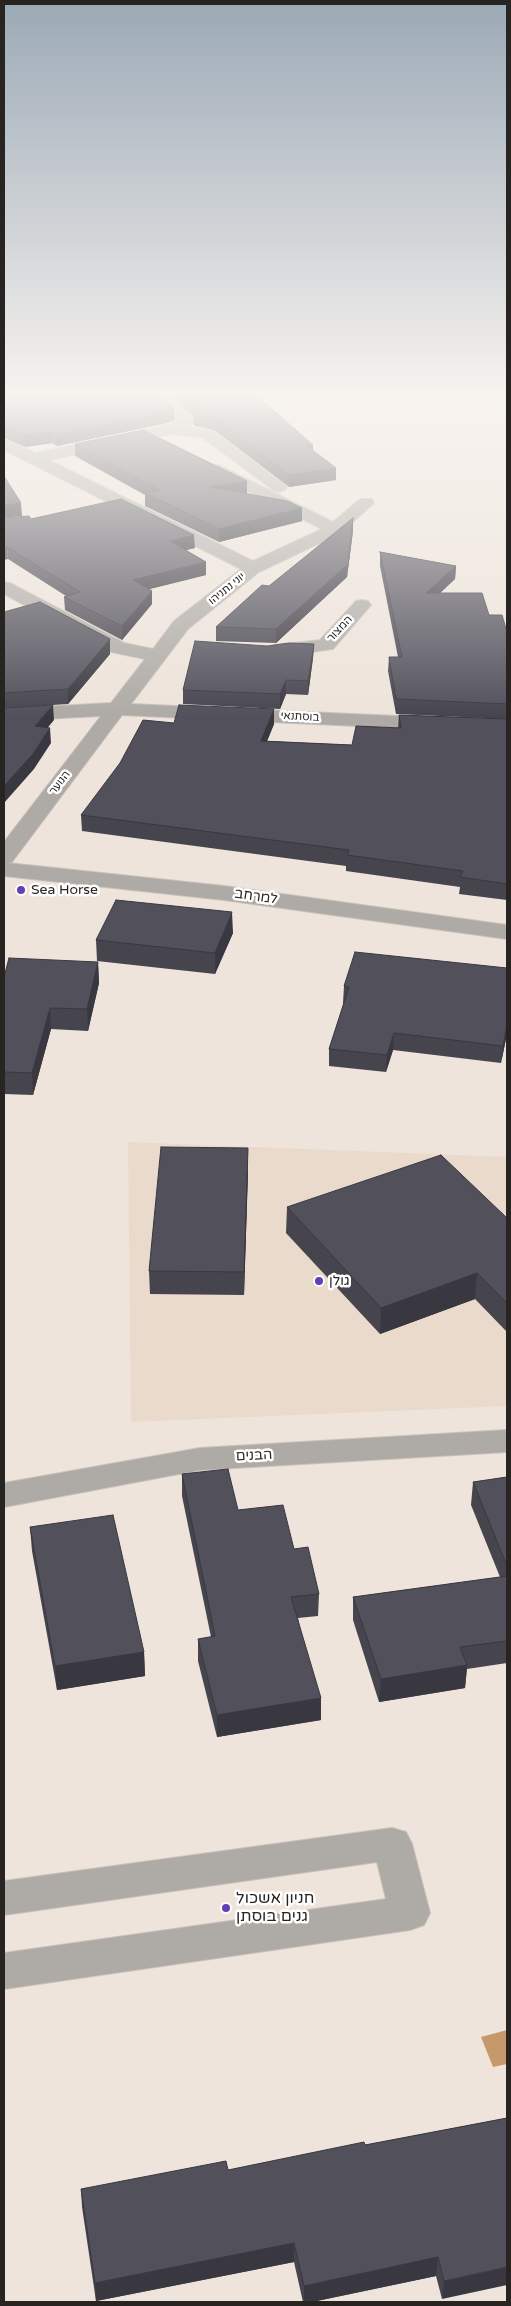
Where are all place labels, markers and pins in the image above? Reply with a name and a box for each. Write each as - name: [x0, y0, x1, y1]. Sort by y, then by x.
- place label: Sea Horse: [31, 882, 98, 898]
- marker: Sea Horse: [15, 884, 27, 896]
- place label: גולן: [329, 1273, 350, 1289]
- marker: גולן: [313, 1275, 325, 1287]
- place label: חניון אשכול גנים בוסתן: [236, 1889, 314, 1927]
- marker: חניון אשכול גנים בוסתן: [220, 1902, 232, 1914]

